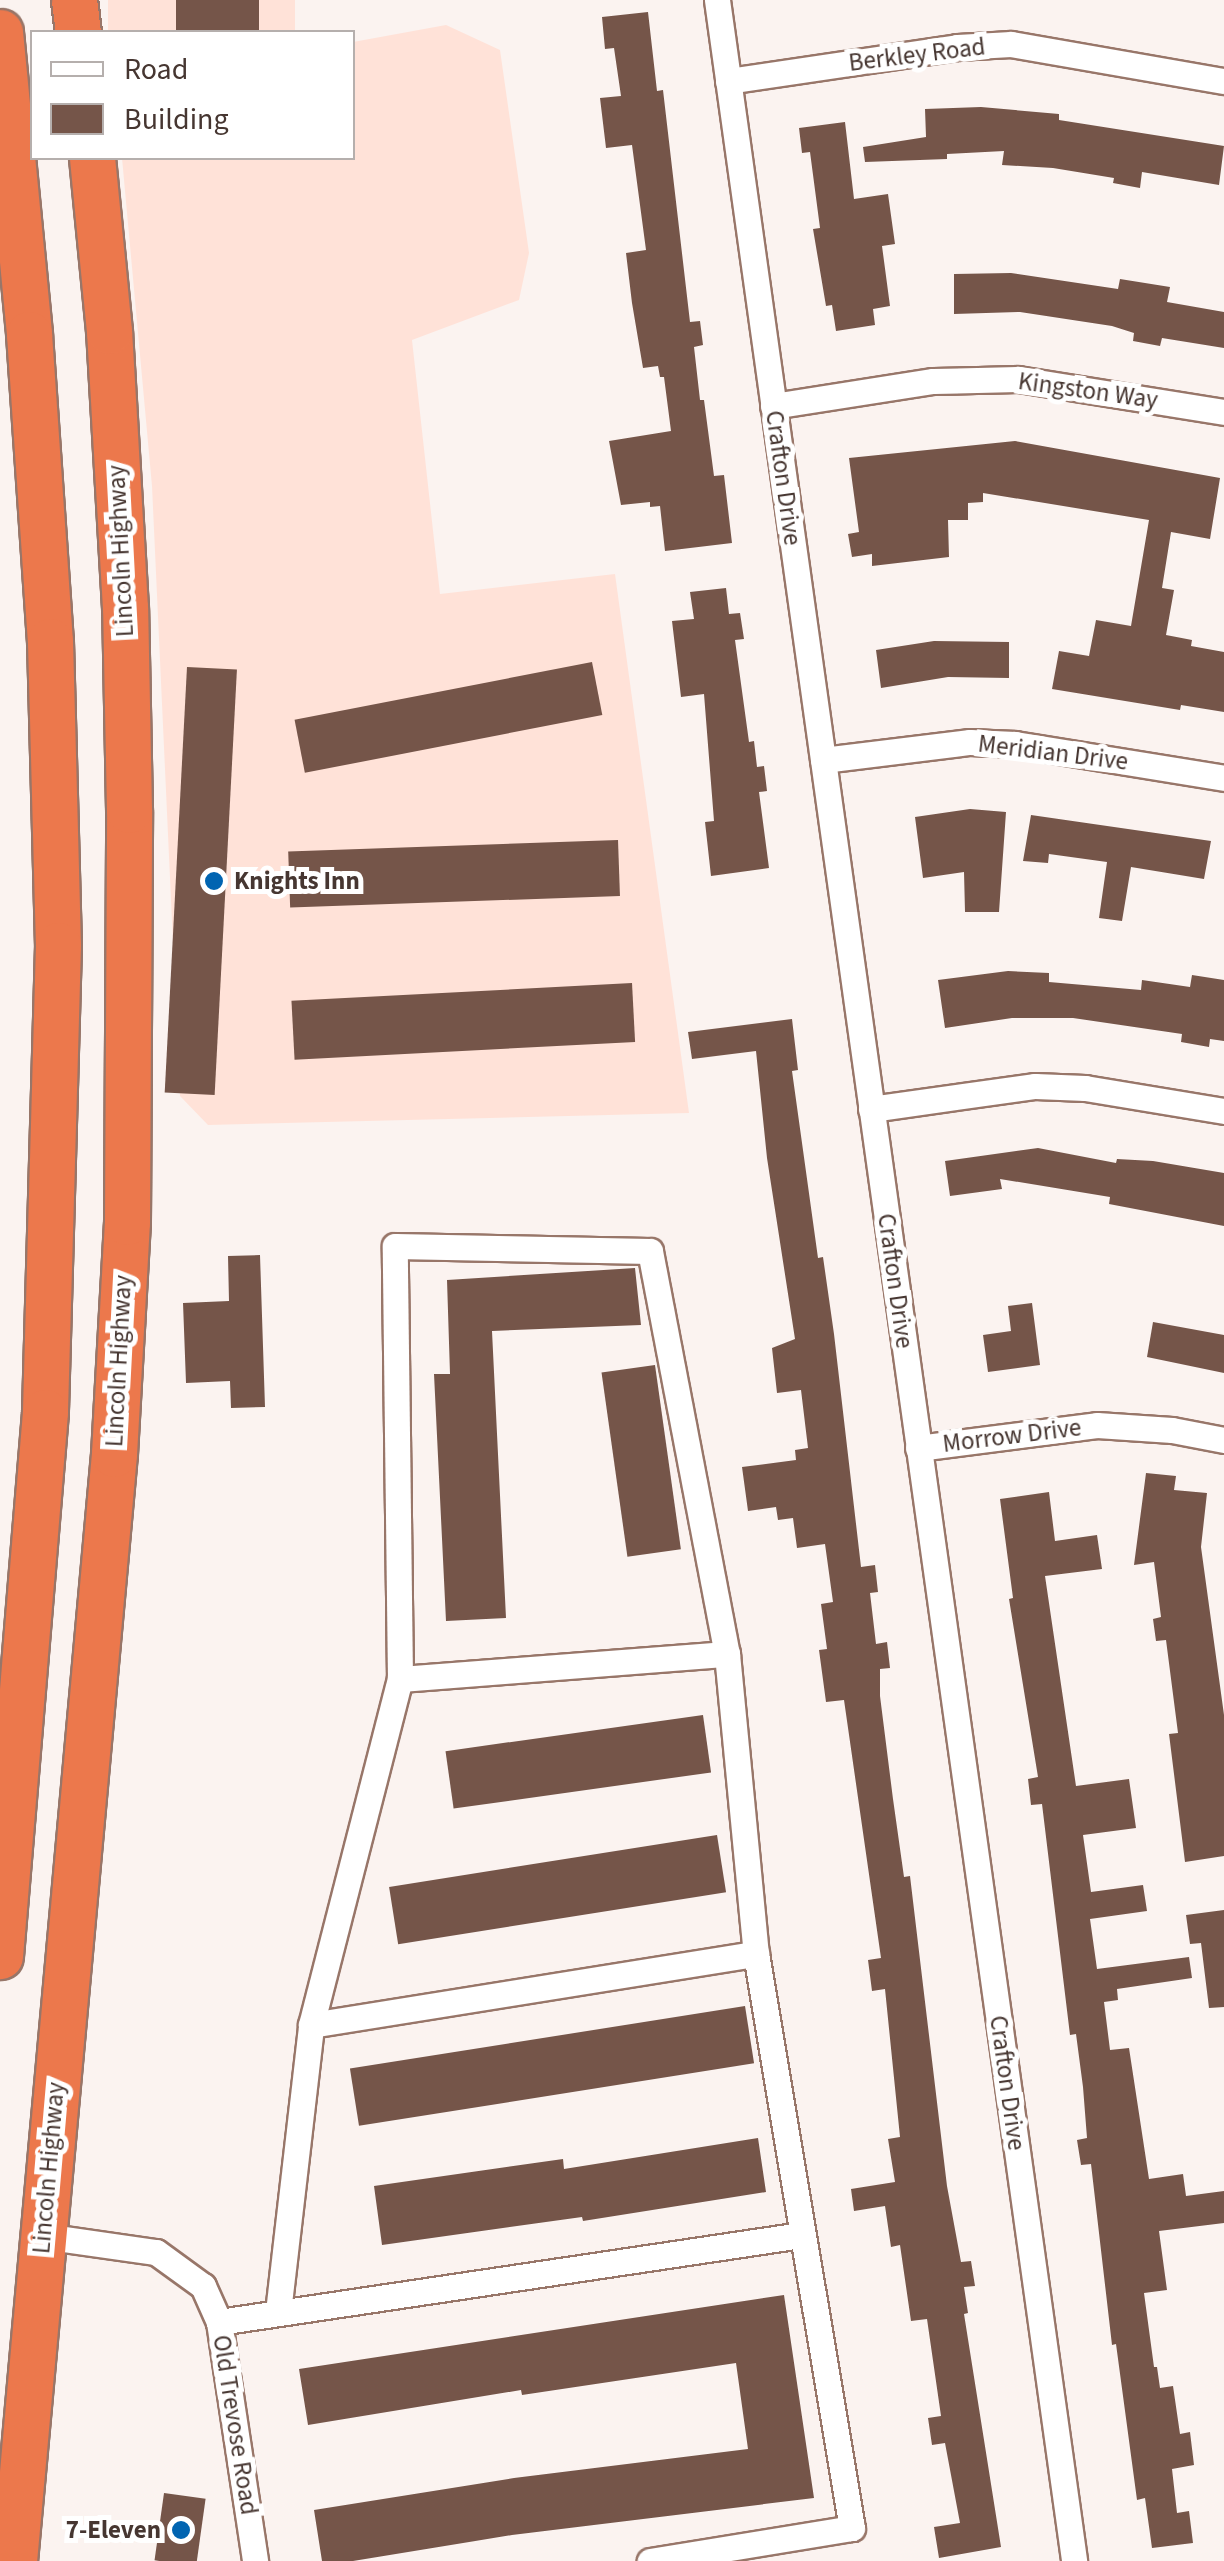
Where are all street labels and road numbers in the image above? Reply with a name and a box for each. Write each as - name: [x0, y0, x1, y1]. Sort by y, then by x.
- street label: Berkley Road: [847, 32, 987, 78]
- street label: Kingston Way: [1016, 366, 1160, 416]
- street label: Crafton Drive: [759, 409, 807, 547]
- street label: Lincoln Highway: [102, 464, 140, 638]
- street label: Meridian Drive: [976, 729, 1130, 777]
- street label: Crafton Drive: [871, 1212, 919, 1350]
- street label: Lincoln Highway: [100, 1274, 138, 1448]
- street label: Morrow Drive: [941, 1413, 1083, 1459]
- street label: Crafton Drive: [983, 2014, 1031, 2152]
- street label: Lincoln Highway: [27, 2081, 71, 2255]
- street label: Old Trevose Road: [206, 2333, 264, 2517]

